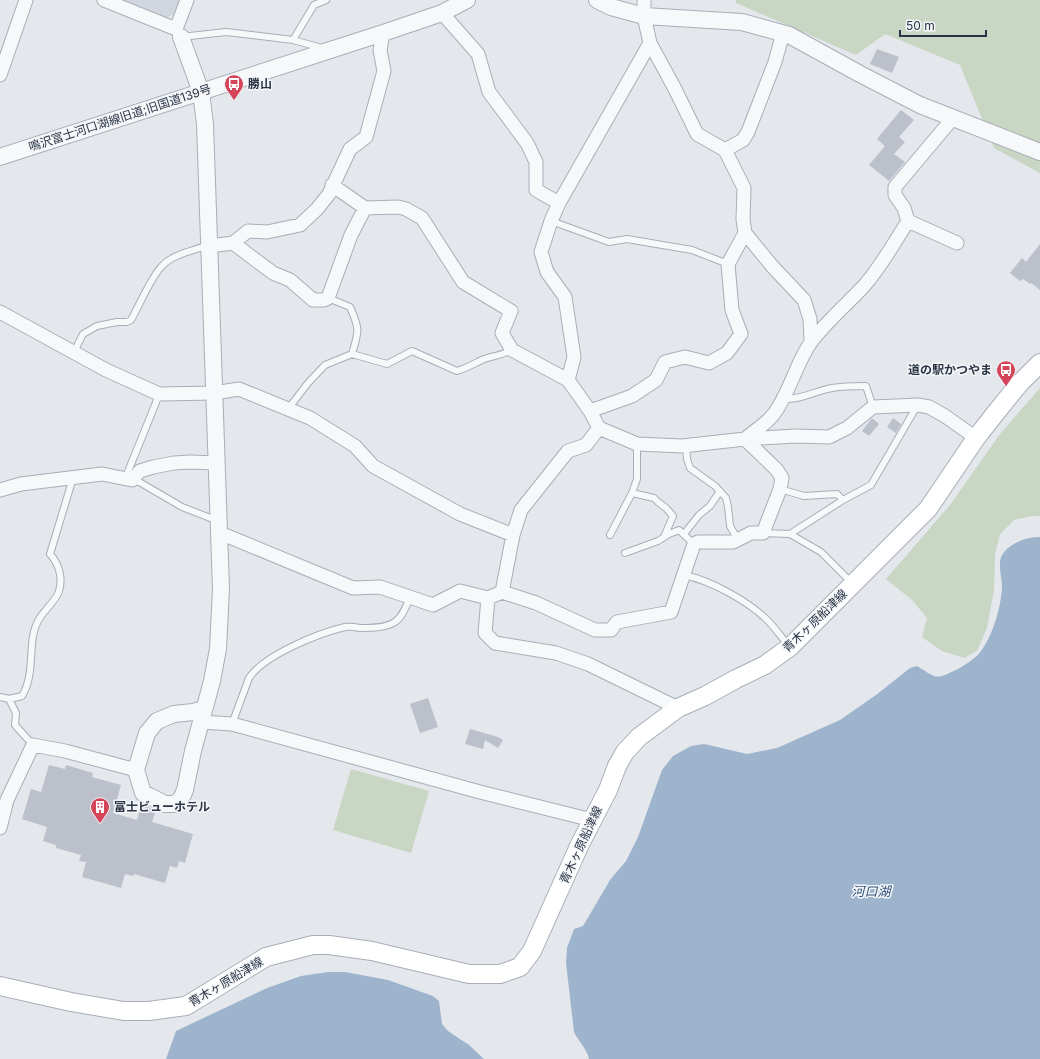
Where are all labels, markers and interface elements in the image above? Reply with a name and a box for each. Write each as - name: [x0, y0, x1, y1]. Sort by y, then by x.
- scale bar: [900, 12, 986, 38]
- text: 50 m: [906, 18, 935, 33]
- bus stop icon: 勝山: [223, 73, 245, 101]
- place label: 勝山: [248, 76, 272, 91]
- street label: 鳴沢富士河口湖線旧道;旧国道139号: [27, 81, 213, 154]
- bus stop icon: 道の駅かつやま: [995, 359, 1017, 387]
- place label: 道の駅かつやま: [908, 362, 992, 377]
- street label: 青木ヶ原船津線: [779, 586, 850, 655]
- building icon: 富士ビューホテル: [89, 796, 111, 824]
- place label: 富士ビューホテル: [114, 799, 210, 814]
- street label: 青木ヶ原船津線: [556, 804, 605, 886]
- water label: 河口湖: [851, 883, 892, 899]
- street label: 青木ヶ原船津線: [186, 954, 266, 1010]

